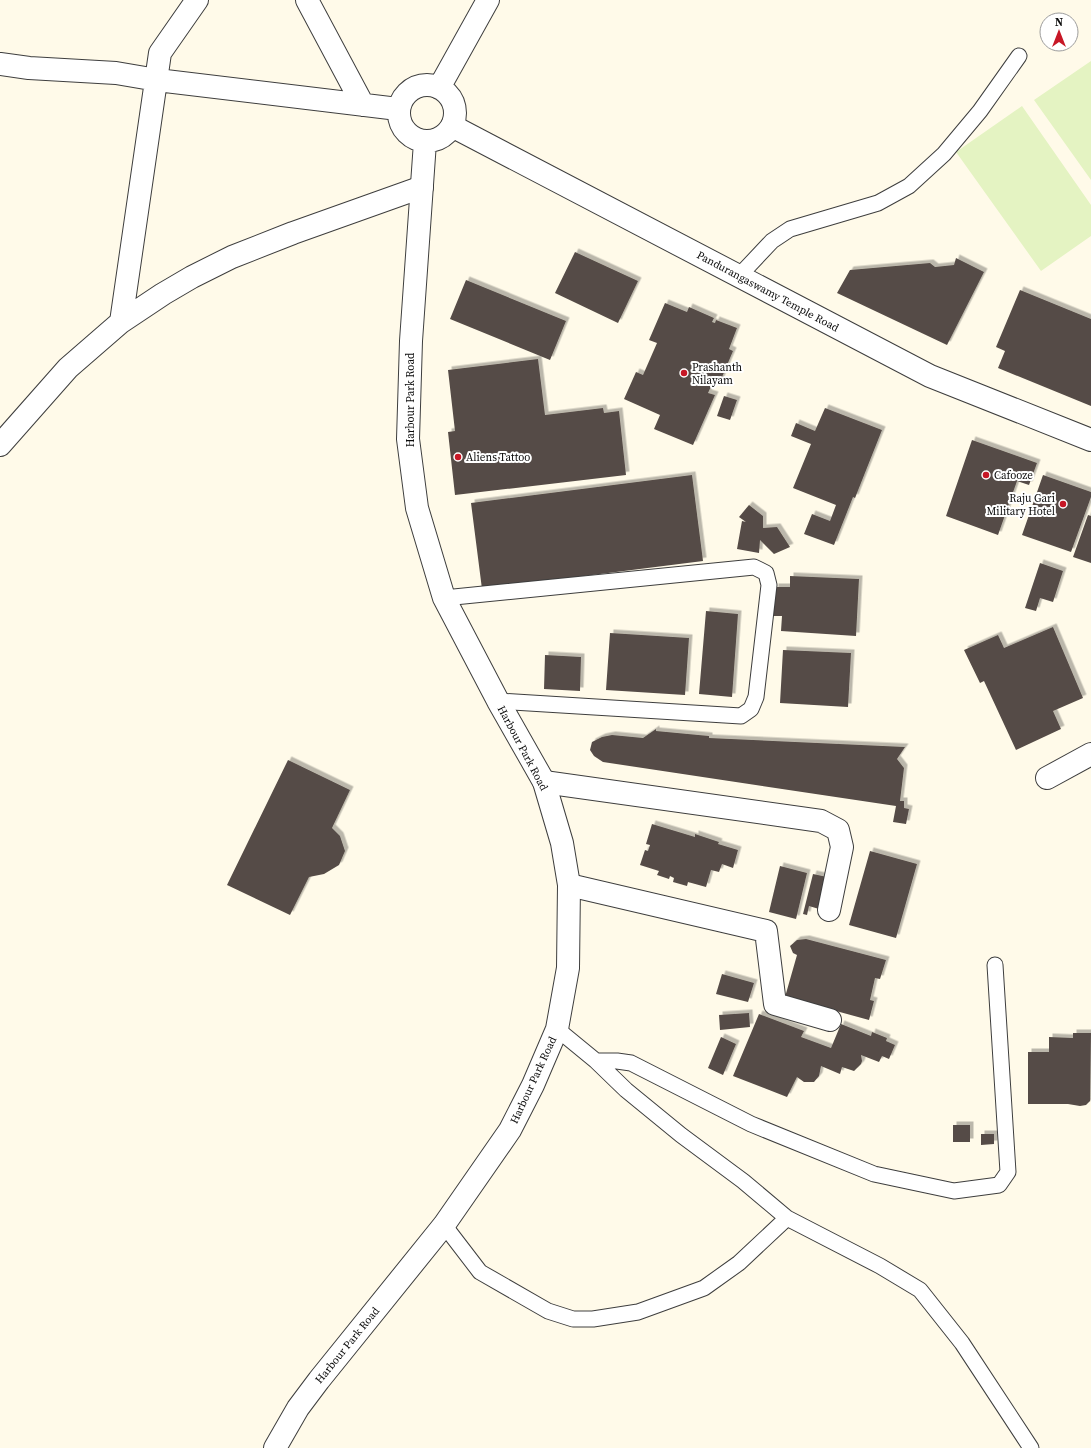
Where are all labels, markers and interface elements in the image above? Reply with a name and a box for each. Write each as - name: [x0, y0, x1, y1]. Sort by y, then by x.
- north arrow: [1039, 12, 1079, 52]
- text: N: [1055, 15, 1063, 30]
- street label: Pandurangaswamy Temple Road: [694, 247, 842, 336]
- street label: Harbour Park Road: [403, 352, 418, 447]
- place label: Prashanth Nilayam: [692, 360, 743, 388]
- marker: Prashanth Nilayam: [679, 368, 689, 378]
- place label: Aliens Tattoo: [466, 450, 530, 465]
- marker: Aliens Tattoo: [453, 452, 463, 462]
- place label: Cafooze: [994, 468, 1033, 483]
- marker: Cafooze: [981, 470, 991, 480]
- place label: Raju Gari Military Hotel: [986, 491, 1055, 519]
- marker: Raju Gari Military Hotel: [1058, 499, 1068, 509]
- street label: Harbour Park Road: [494, 703, 552, 794]
- street label: Harbour Park Road: [507, 1034, 561, 1126]
- street label: Harbour Park Road: [312, 1303, 383, 1387]

